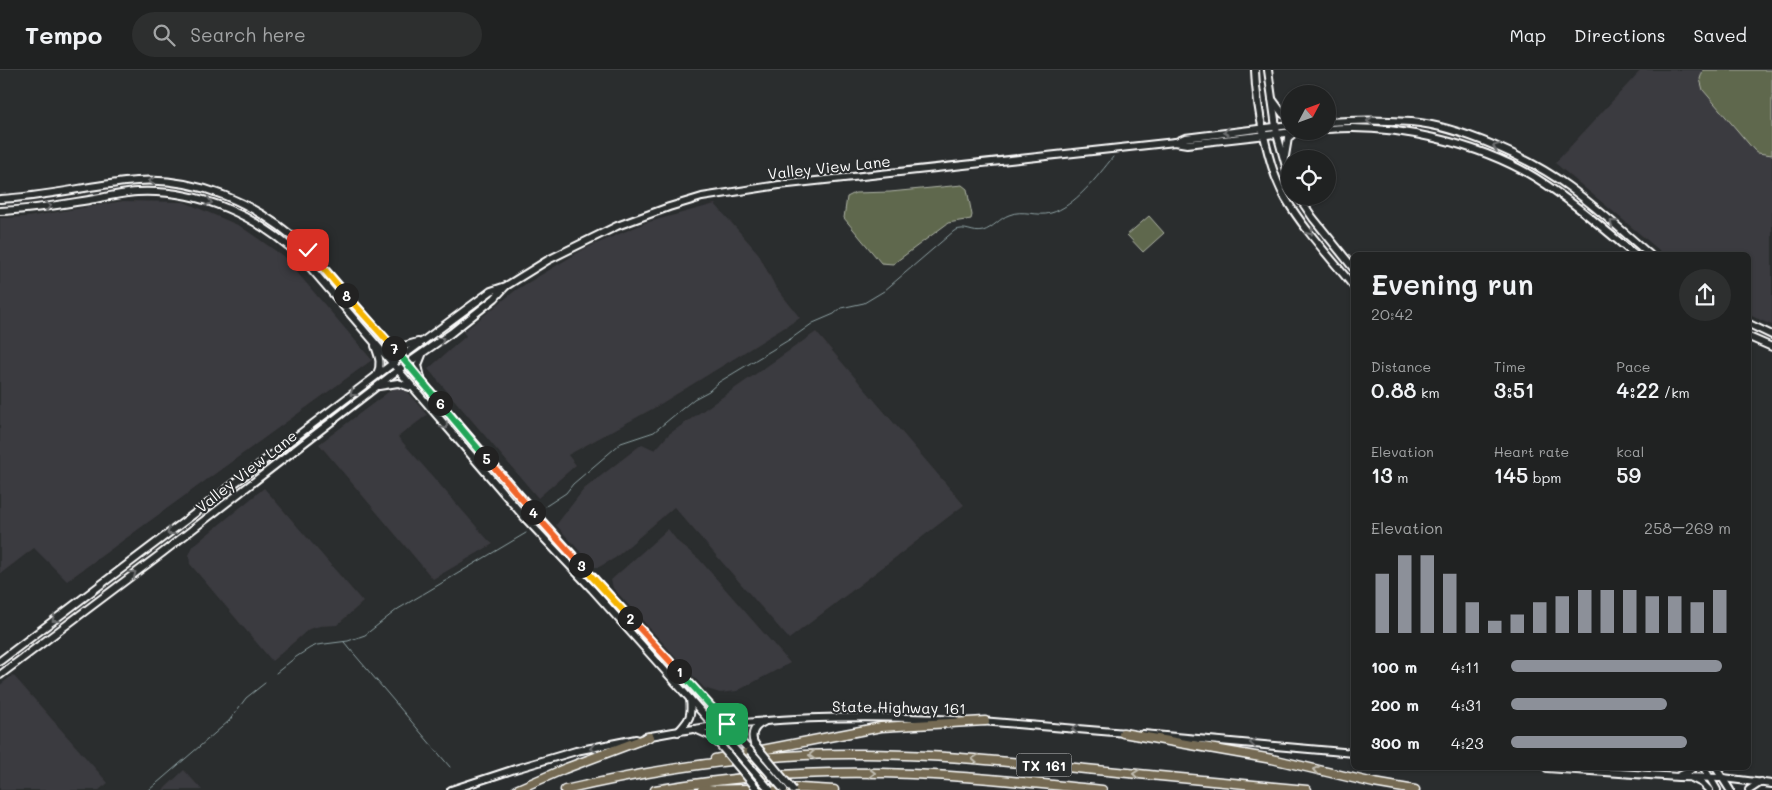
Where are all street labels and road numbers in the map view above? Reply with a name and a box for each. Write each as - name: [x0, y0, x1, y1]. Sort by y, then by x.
- street label: Valley View Lane: [767, 151, 891, 183]
- street label: Valley View Lane: [191, 425, 301, 517]
- street label: State Highway 161: [832, 696, 966, 718]
- road number: TX 161: [1016, 754, 1072, 776]

